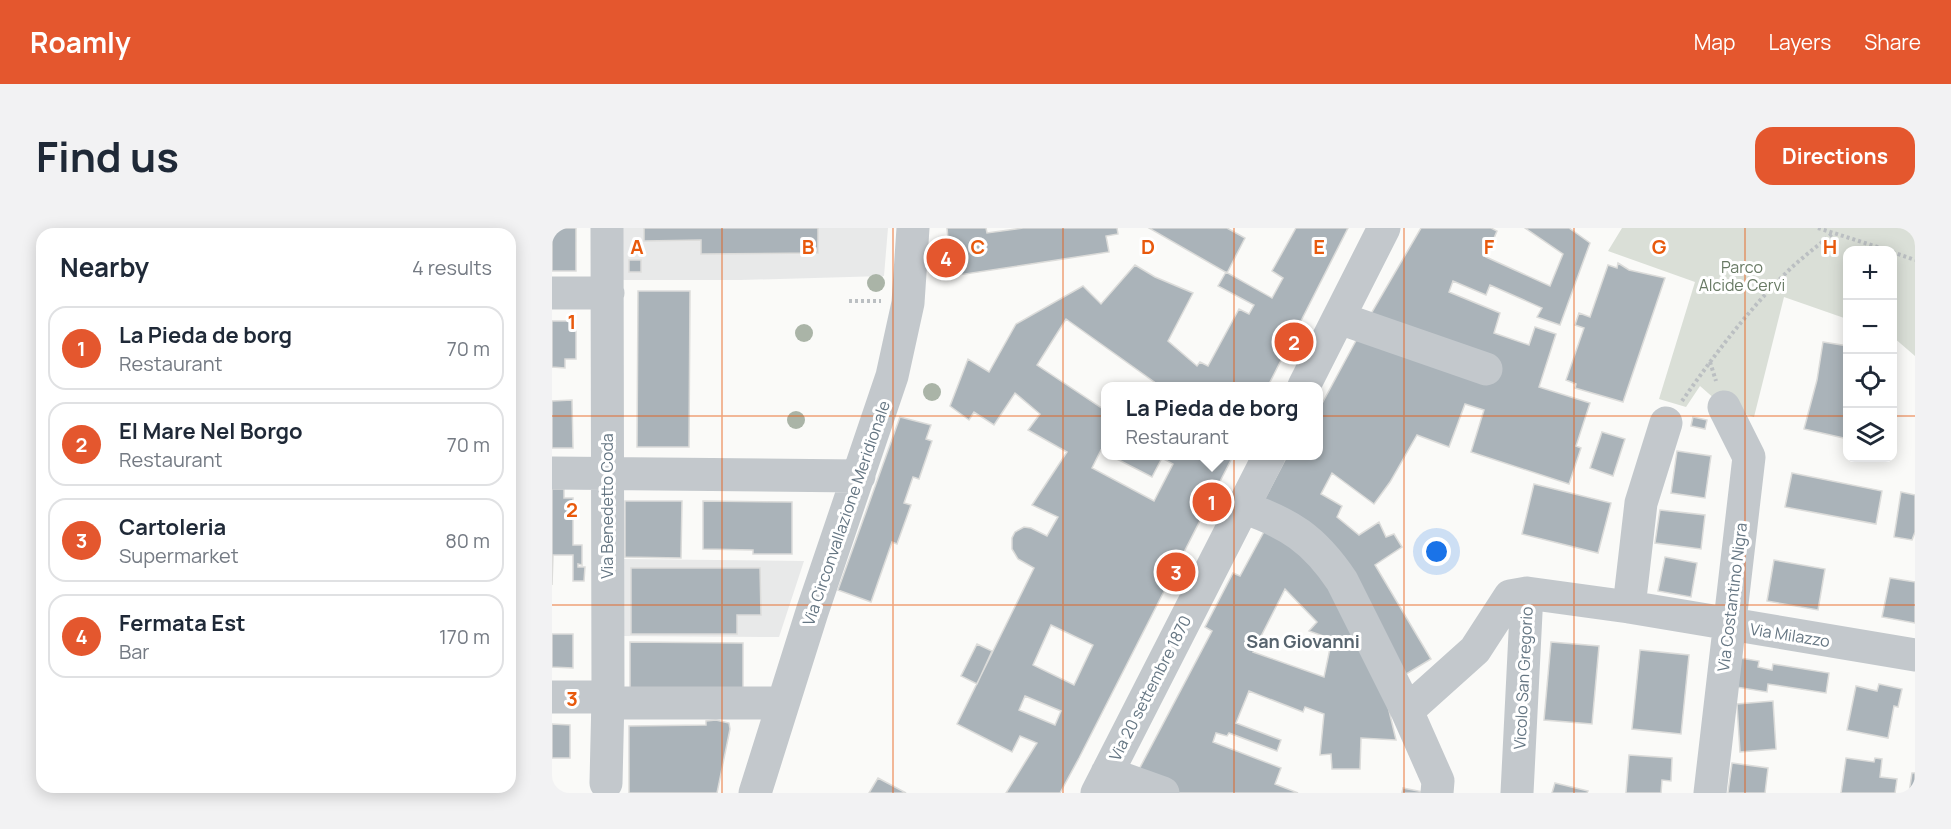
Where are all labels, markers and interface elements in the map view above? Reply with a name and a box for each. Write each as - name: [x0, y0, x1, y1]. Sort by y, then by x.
- text: Roamly: [30, 23, 131, 61]
- text: Map: [1694, 28, 1735, 56]
- text: Layers: [1768, 28, 1831, 56]
- text: Share: [1864, 28, 1921, 56]
- text: Find us: [36, 127, 179, 185]
- button: Directions: [1755, 127, 1915, 185]
- text: A: [630, 233, 644, 260]
- text: B: [802, 233, 815, 260]
- text: C: [971, 233, 985, 260]
- text: D: [1141, 233, 1155, 260]
- text: E: [1313, 233, 1325, 260]
- text: F: [1484, 233, 1495, 260]
- text: G: [1652, 233, 1667, 260]
- text: H: [1823, 233, 1837, 260]
- pin: 4: [926, 236, 966, 280]
- map controls: [1843, 246, 1897, 462]
- button: +: [1843, 246, 1897, 300]
- text: Nearby: [60, 249, 149, 285]
- text: 4 results: [412, 254, 492, 281]
- park label: Parco Alcide Cervi: [1699, 256, 1785, 296]
- button: −: [1843, 300, 1897, 354]
- text: 1: [568, 308, 576, 335]
- text: La Pieda de borg: [119, 320, 292, 350]
- pin: 2: [1274, 320, 1314, 364]
- text: 1: [77, 335, 86, 362]
- text: 70 m: [447, 335, 490, 362]
- text: Restaurant: [119, 350, 223, 377]
- button: locate: [1843, 354, 1897, 408]
- popup: [1101, 382, 1323, 460]
- text: La Pieda de borg: [1125, 393, 1299, 423]
- street label: Via Circonvallazione Meridionale: [797, 398, 895, 628]
- button: layers: [1843, 408, 1897, 462]
- text: El Mare Nel Borgo: [119, 416, 303, 446]
- text: Restaurant: [1125, 423, 1229, 450]
- text: 2: [76, 431, 87, 458]
- text: 70 m: [447, 431, 490, 458]
- street label: Via Benedetto Coda: [596, 433, 618, 579]
- text: Restaurant: [119, 446, 223, 473]
- pin: 1: [1192, 480, 1232, 524]
- text: 2: [566, 496, 578, 523]
- text: Cartoleria: [119, 512, 226, 542]
- street label: Via Costantino Nigra: [1712, 521, 1752, 673]
- text: 3: [76, 527, 87, 554]
- text: 80 m: [445, 527, 490, 554]
- your location: [1422, 537, 1451, 566]
- text: Supermarket: [119, 542, 239, 569]
- pin: 3: [1156, 550, 1196, 594]
- street label: Vicolo San Gregorio: [1508, 606, 1538, 750]
- text: Fermata Est: [119, 608, 246, 638]
- street label: Via 20 settembre 1870: [1104, 612, 1196, 764]
- street label: Via Milazzo: [1748, 618, 1832, 652]
- text: 4: [75, 623, 88, 650]
- text: 170 m: [439, 623, 490, 650]
- district label: San Giovanni: [1246, 629, 1360, 653]
- text: Bar: [119, 638, 150, 665]
- text: 3: [566, 685, 578, 712]

